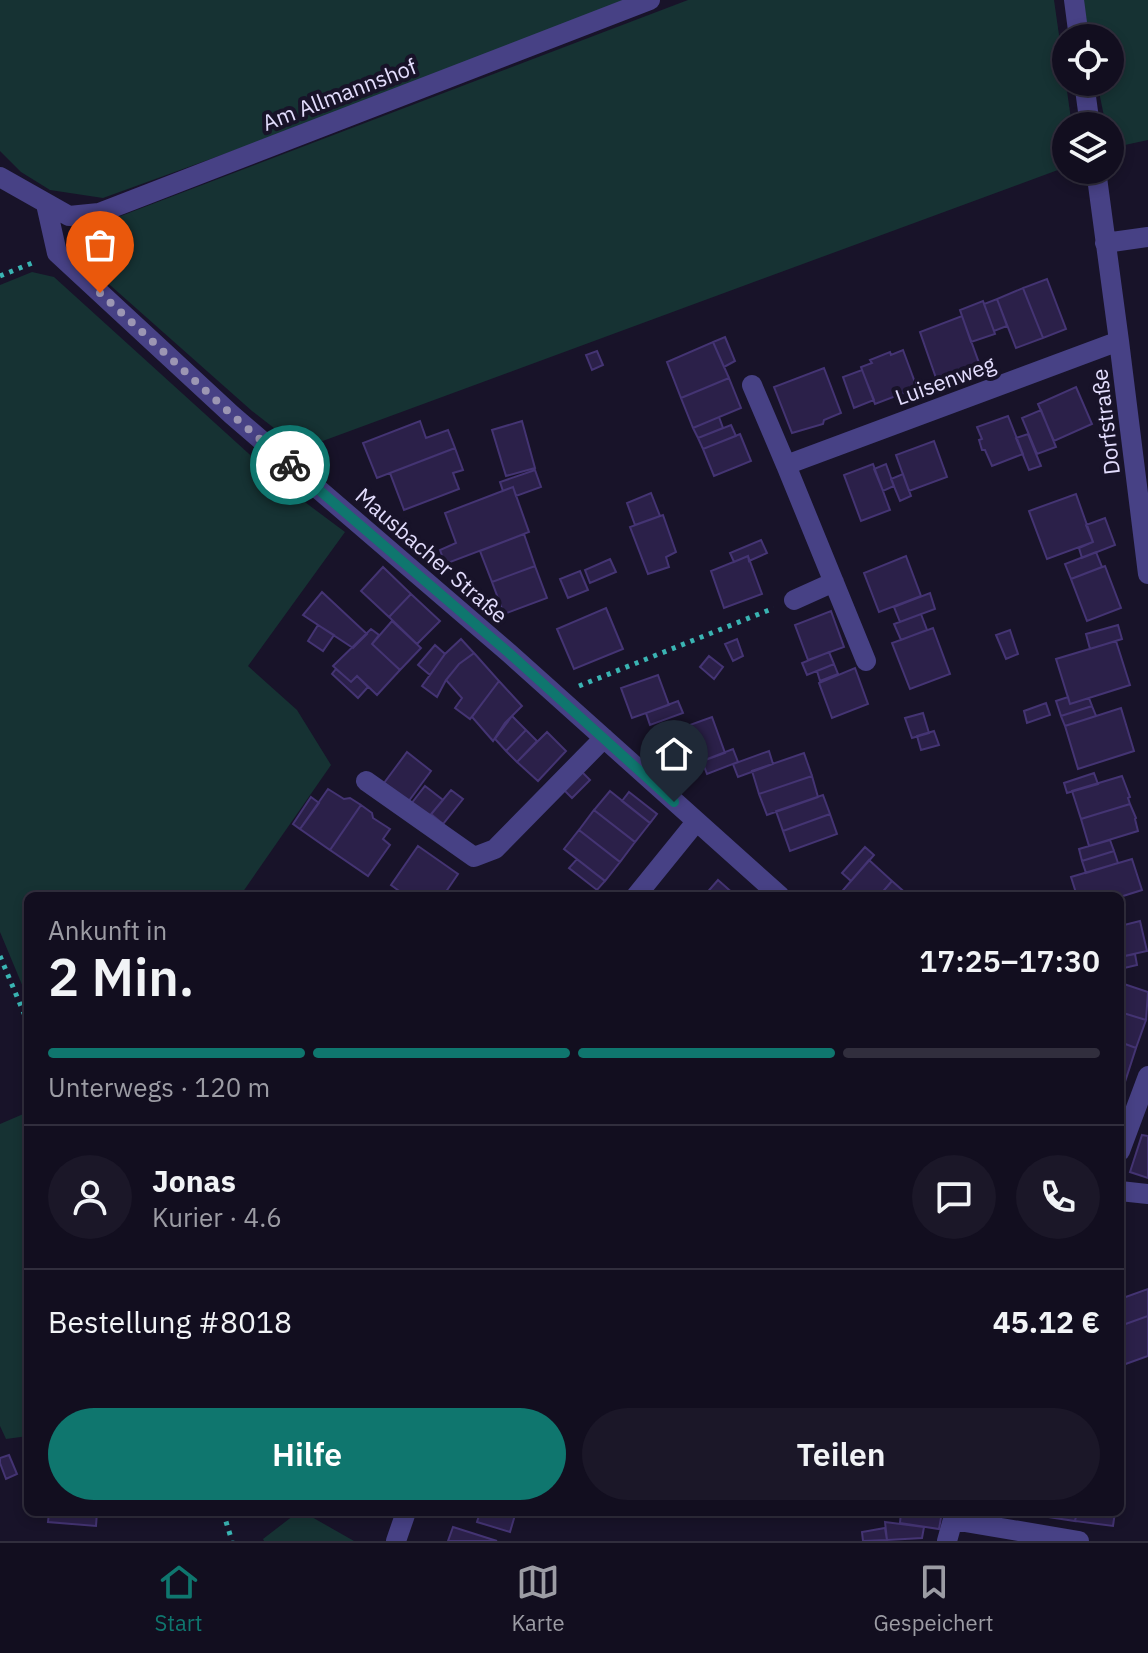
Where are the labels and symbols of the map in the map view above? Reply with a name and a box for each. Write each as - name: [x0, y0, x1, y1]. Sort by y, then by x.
- street label: Am Allmannshof: [258, 51, 420, 137]
- pin: [66, 211, 134, 293]
- street label: Luisenweg: [891, 348, 999, 411]
- street label: Dorfstraße: [1084, 367, 1126, 477]
- courier: [250, 425, 330, 505]
- street label: Mausbacher Straße: [350, 481, 514, 629]
- pin: [640, 720, 708, 802]

